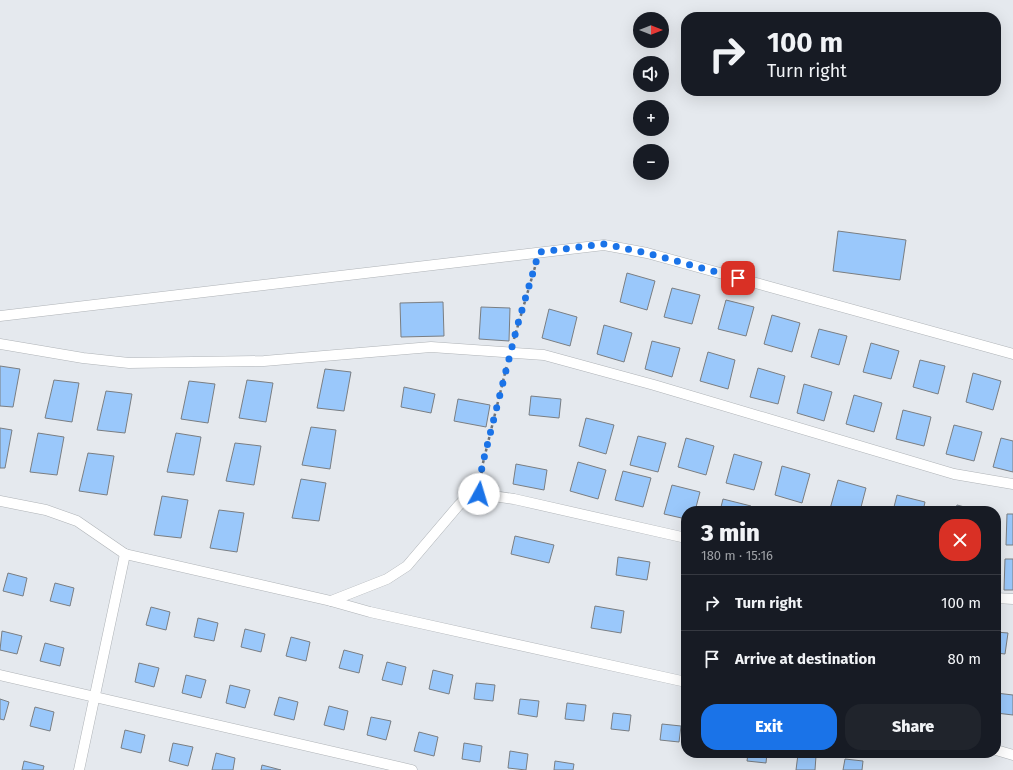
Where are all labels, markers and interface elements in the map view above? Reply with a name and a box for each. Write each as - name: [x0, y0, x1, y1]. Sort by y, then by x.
- north arrow: [633, 12, 669, 48]
- map controls: [633, 12, 669, 180]
- text: 100 m: [767, 26, 843, 59]
- icon: right: [701, 28, 753, 80]
- button: sound: [633, 56, 669, 92]
- text: Turn right: [767, 60, 847, 82]
- button: +: [633, 100, 669, 136]
- button: −: [633, 144, 669, 180]
- pin: [721, 261, 755, 295]
- icon: arrive: [727, 267, 749, 289]
- position arrow: [458, 473, 500, 515]
- text: 3 min: [701, 519, 760, 547]
- button: close: [939, 519, 981, 561]
- text: 180 m · 15:16: [701, 548, 773, 563]
- icon: right: [701, 592, 723, 614]
- text: Turn right: [735, 594, 802, 612]
- text: 100 m: [941, 594, 981, 612]
- icon: arrive: [701, 648, 723, 670]
- text: Arrive at destination: [735, 650, 876, 668]
- text: 80 m: [948, 650, 981, 668]
- button: Exit: [701, 704, 837, 750]
- button: Share: [845, 704, 981, 750]

